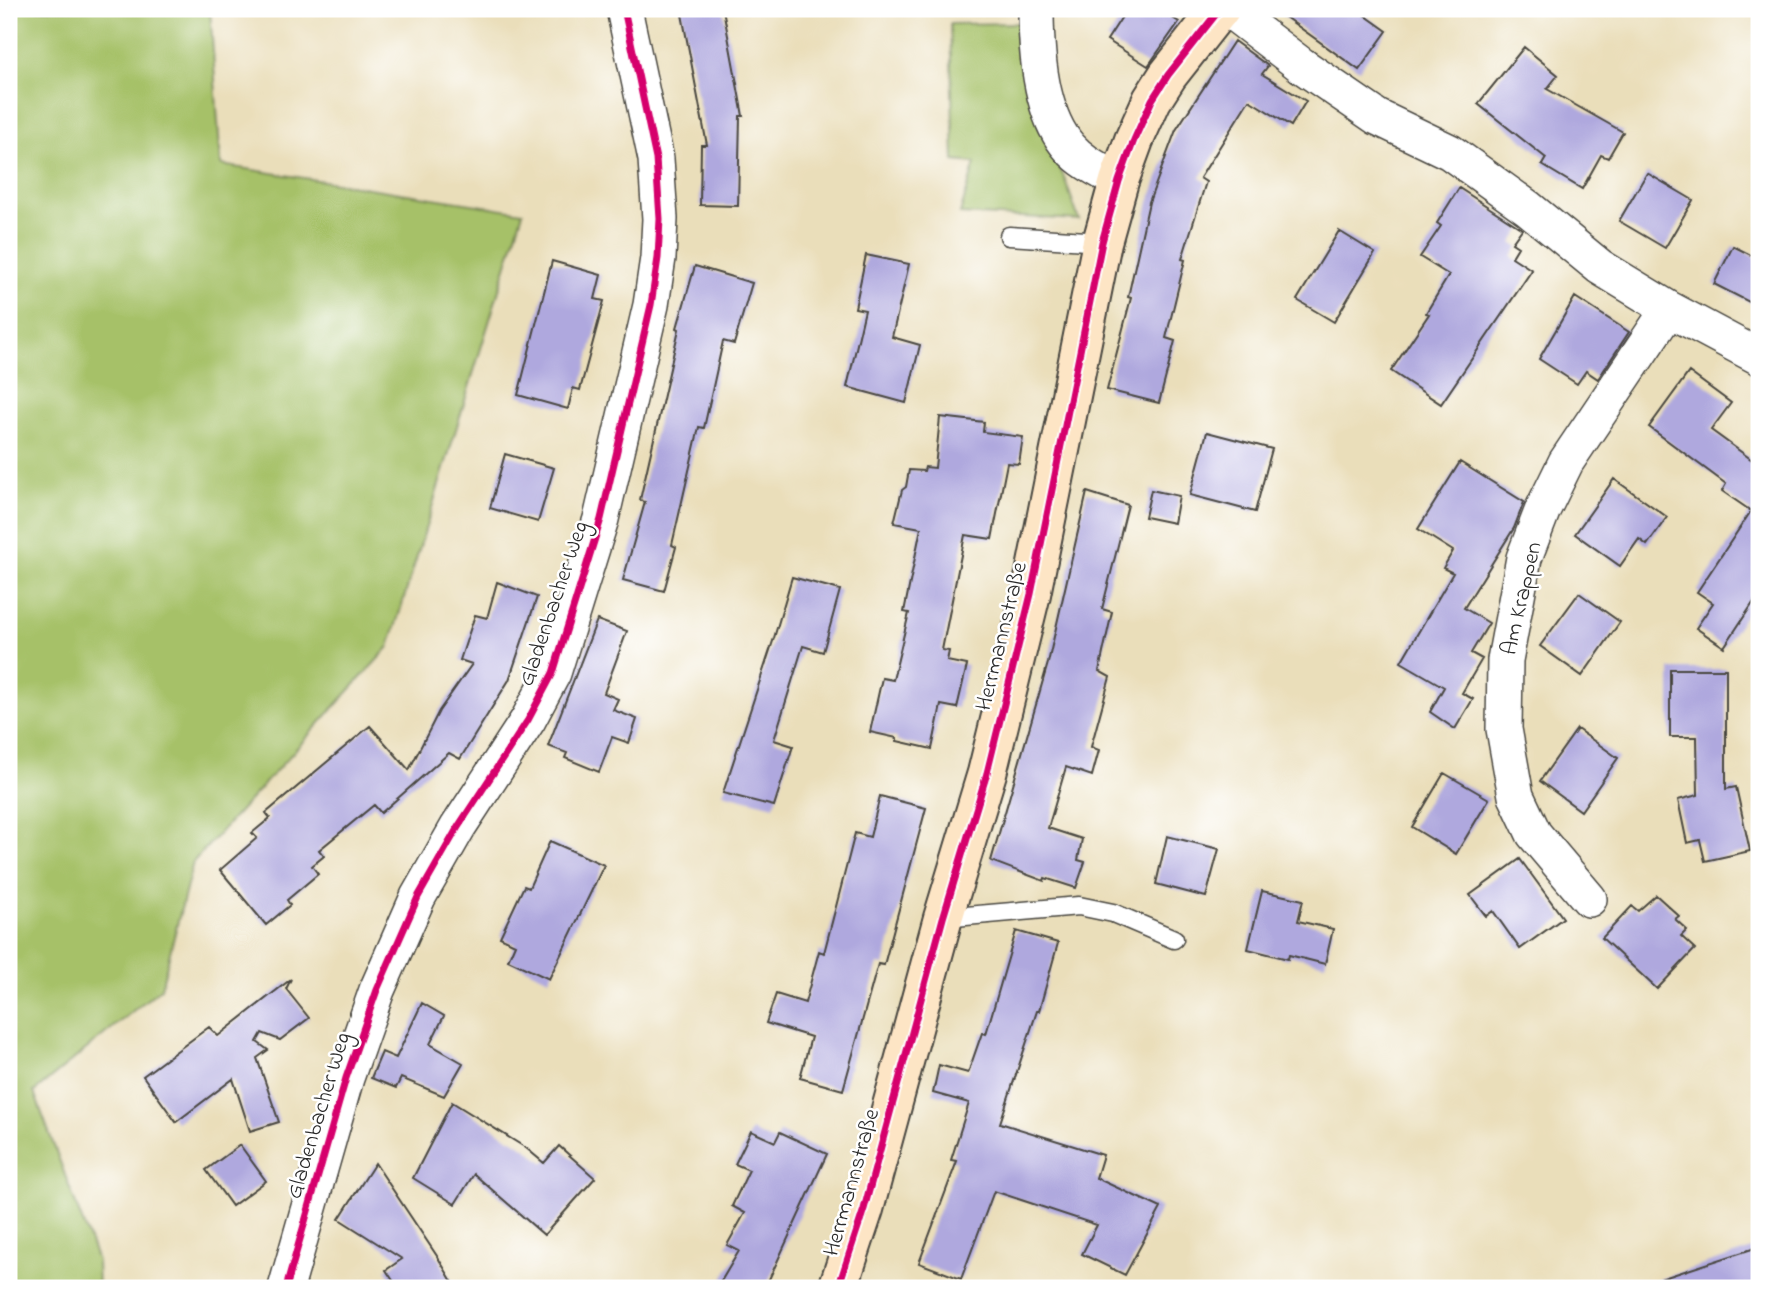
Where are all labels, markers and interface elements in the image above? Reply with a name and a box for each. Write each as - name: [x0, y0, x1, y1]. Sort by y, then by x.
- street label: Gladenbacher Weg: [511, 517, 599, 691]
- street label: Am Krappen: [1493, 539, 1551, 658]
- street label: Herrmannstraße: [968, 558, 1037, 714]
- street label: Gladenbacher Weg: [278, 1028, 361, 1203]
- street label: Herrmannstraße: [816, 1104, 889, 1260]

